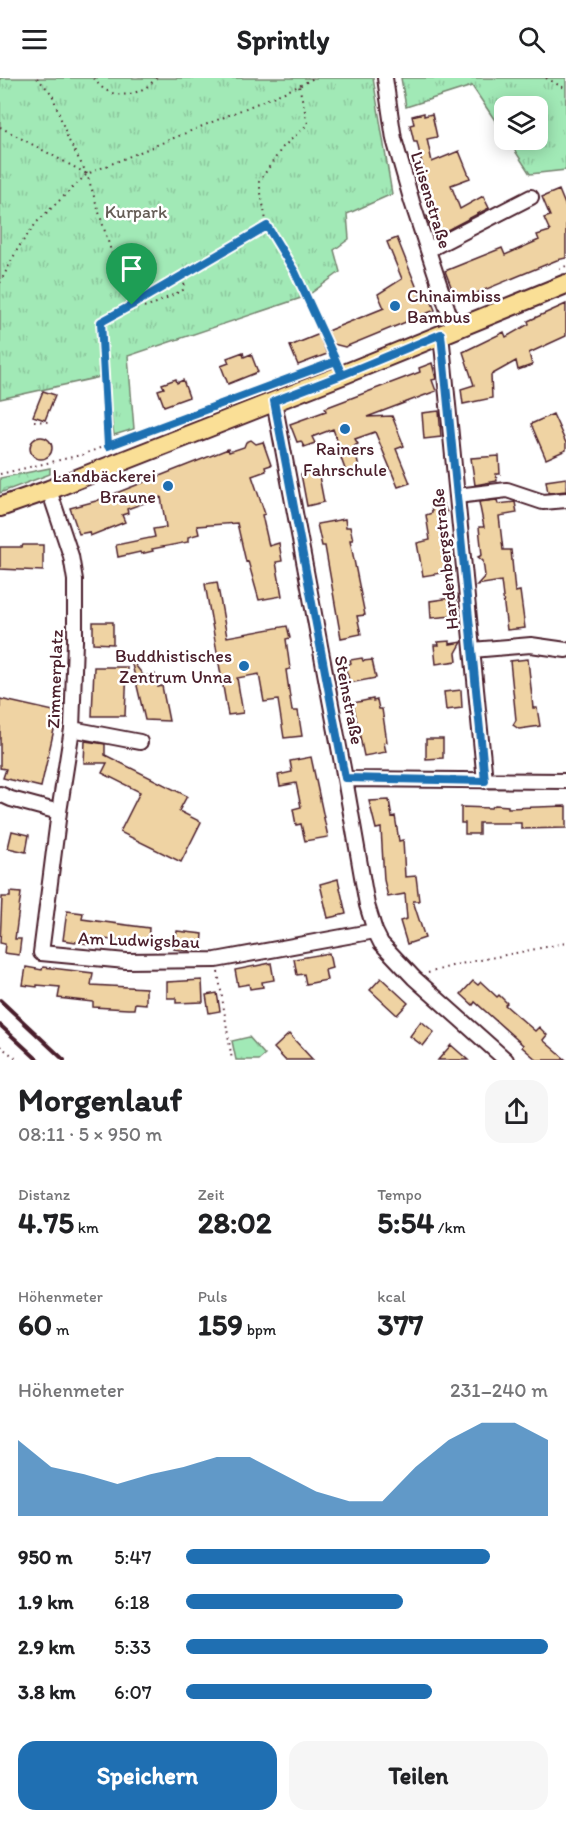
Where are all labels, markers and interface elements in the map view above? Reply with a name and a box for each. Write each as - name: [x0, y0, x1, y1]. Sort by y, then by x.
- icon: menu: [18, 23, 51, 56]
- text: Sprintly: [237, 23, 329, 56]
- icon: search: [515, 23, 548, 56]
- map controls: [494, 96, 548, 150]
- button: layers: [494, 96, 548, 150]
- street label: Luisenstraße: [406, 149, 456, 251]
- park label: Kurpark: [105, 201, 168, 223]
- pin: [106, 243, 157, 305]
- icon: arrive: [115, 252, 148, 285]
- place label: Chinaimbiss Bambus: [407, 285, 501, 328]
- marker: Chinaimbiss Bambus: [388, 299, 402, 313]
- marker: Rainers Fahrschule: [338, 422, 352, 436]
- place label: Rainers Fahrschule: [303, 438, 387, 481]
- place label: Landbäckerei Braune: [52, 465, 156, 508]
- marker: Landbäckerei Braune: [161, 479, 175, 493]
- street label: Hardenbergstraße: [427, 487, 463, 631]
- street label: Zimmerplatz: [42, 628, 68, 729]
- place label: Buddhistisches Zentrum Unna: [115, 645, 233, 688]
- street label: Steinstraße: [330, 654, 368, 746]
- marker: Buddhistisches Zentrum Unna: [237, 659, 251, 673]
- street label: Am Ludwigsbau: [78, 927, 200, 953]
- text: Morgenlauf: [18, 1080, 182, 1119]
- button: share: [485, 1080, 548, 1143]
- text: 08:11 · 5 × 950 m: [18, 1122, 162, 1146]
- text: Distanz: [18, 1185, 70, 1204]
- text: Zeit: [198, 1185, 225, 1204]
- text: Tempo: [377, 1185, 422, 1204]
- text: 4.75: [18, 1204, 74, 1241]
- text: 28:02: [198, 1204, 272, 1241]
- text: 5:54: [377, 1204, 434, 1241]
- text: km: [74, 1218, 99, 1237]
- text: /km: [434, 1218, 466, 1237]
- text: Höhenmeter: [18, 1287, 103, 1306]
- text: Puls: [198, 1287, 227, 1306]
- text: kcal: [377, 1287, 406, 1306]
- text: 60: [18, 1306, 52, 1343]
- text: 159: [198, 1306, 243, 1343]
- text: 377: [377, 1306, 423, 1343]
- text: m: [52, 1320, 69, 1339]
- text: bpm: [243, 1320, 276, 1339]
- text: Höhenmeter: [18, 1378, 124, 1402]
- text: 231–240 m: [450, 1378, 548, 1402]
- text: 950 m: [18, 1545, 73, 1569]
- text: 5:47: [114, 1545, 151, 1569]
- text: 1.9 km: [18, 1590, 74, 1614]
- text: 6:18: [114, 1590, 150, 1614]
- text: 2.9 km: [18, 1635, 75, 1659]
- text: 5:33: [114, 1635, 151, 1659]
- text: 3.8 km: [18, 1680, 76, 1704]
- text: 6:07: [114, 1680, 152, 1704]
- button: Speichern: [18, 1741, 277, 1810]
- button: Teilen: [289, 1741, 548, 1810]

